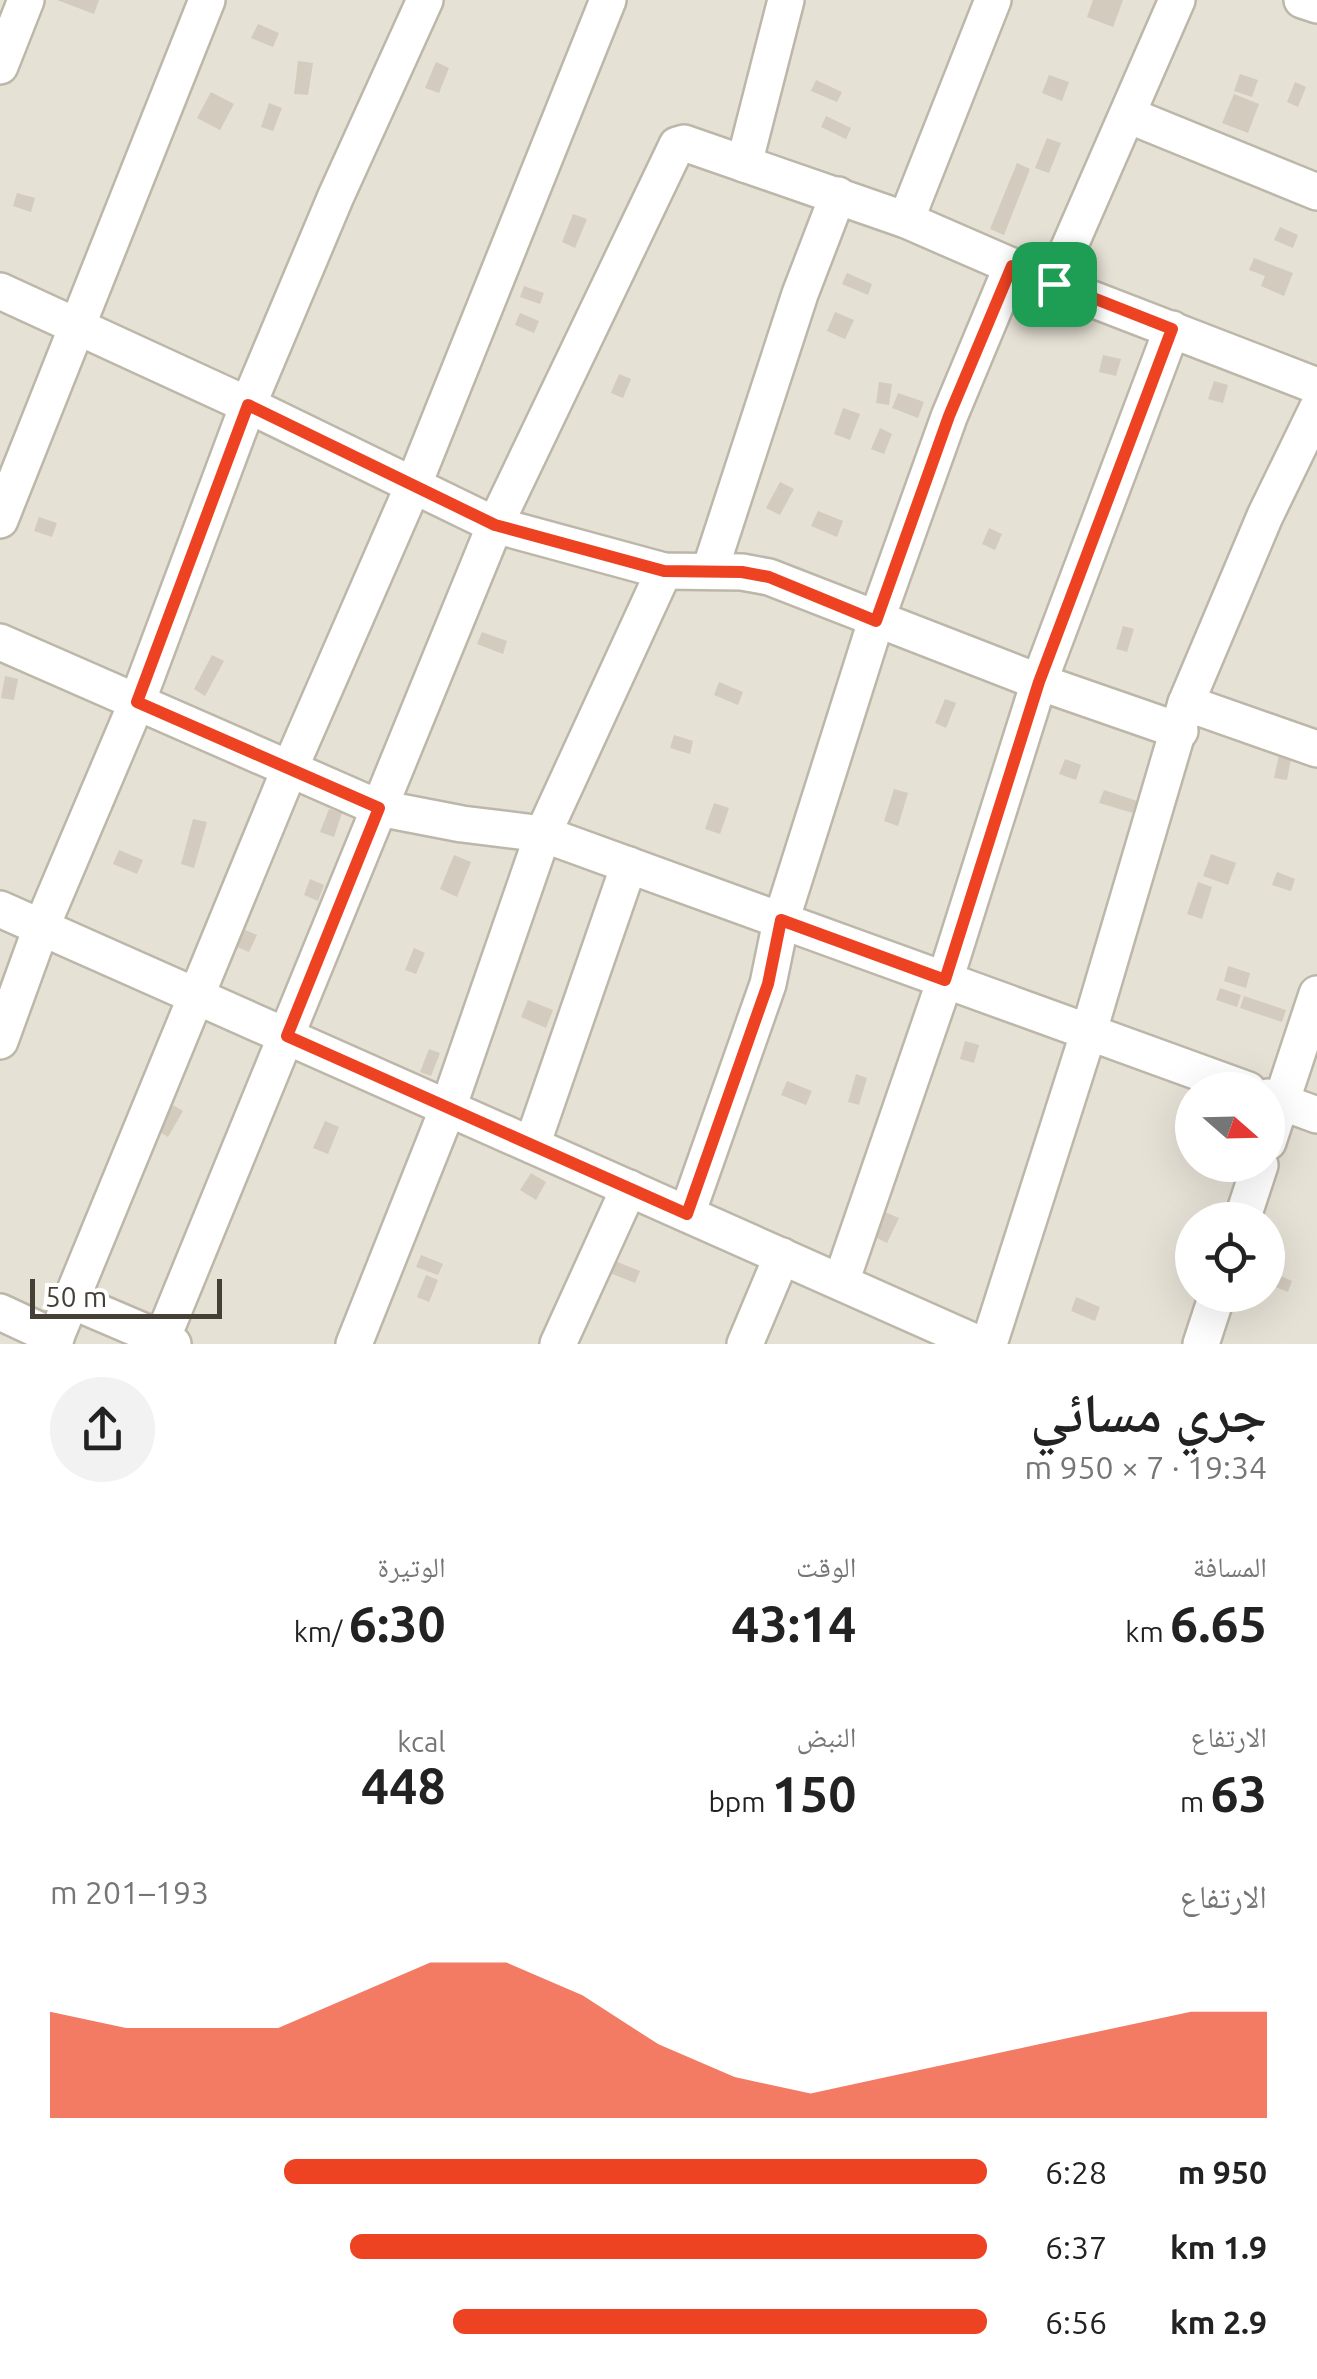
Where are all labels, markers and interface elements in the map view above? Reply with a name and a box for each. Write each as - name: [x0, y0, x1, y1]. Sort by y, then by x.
- pin: [1012, 242, 1097, 327]
- icon: arrive: [1027, 257, 1082, 312]
- north arrow: [1175, 1072, 1285, 1182]
- map controls: [1175, 1072, 1285, 1312]
- button: locate: [1175, 1202, 1285, 1312]
- scale bar: [30, 1274, 222, 1318]
- text: 50 m: [45, 1281, 107, 1312]
- button: share: [50, 1377, 155, 1482]
- text: جري مسائي: [1030, 1381, 1267, 1442]
- text: 19:34 · 7 × 950 m: [1025, 1449, 1267, 1485]
- text: الوتيرة: [378, 1551, 446, 1582]
- text: الوقت: [796, 1551, 856, 1582]
- text: المسافة: [1193, 1551, 1267, 1582]
- text: 6:30: [349, 1595, 446, 1651]
- text: 43:14: [731, 1595, 856, 1651]
- text: 6.65: [1170, 1595, 1267, 1651]
- text: /km: [294, 1616, 349, 1647]
- text: km: [1125, 1616, 1170, 1647]
- text: النبض: [797, 1721, 856, 1752]
- text: الارتفاع: [1191, 1721, 1267, 1752]
- text: kcal: [397, 1726, 446, 1757]
- text: 448: [361, 1757, 446, 1813]
- text: 150: [772, 1765, 856, 1821]
- text: 63: [1211, 1765, 1267, 1821]
- text: bpm: [708, 1786, 772, 1817]
- text: m: [1180, 1786, 1211, 1817]
- text: 193–201 m: [50, 1874, 209, 1910]
- text: الارتفاع: [1180, 1878, 1267, 1914]
- text: 6:28: [1045, 2154, 1107, 2190]
- text: 950 m: [1178, 2154, 1267, 2190]
- text: 6:37: [1045, 2229, 1107, 2265]
- text: 1.9 km: [1170, 2229, 1267, 2265]
- text: 6:56: [1045, 2304, 1107, 2340]
- text: 2.9 km: [1170, 2304, 1267, 2340]

